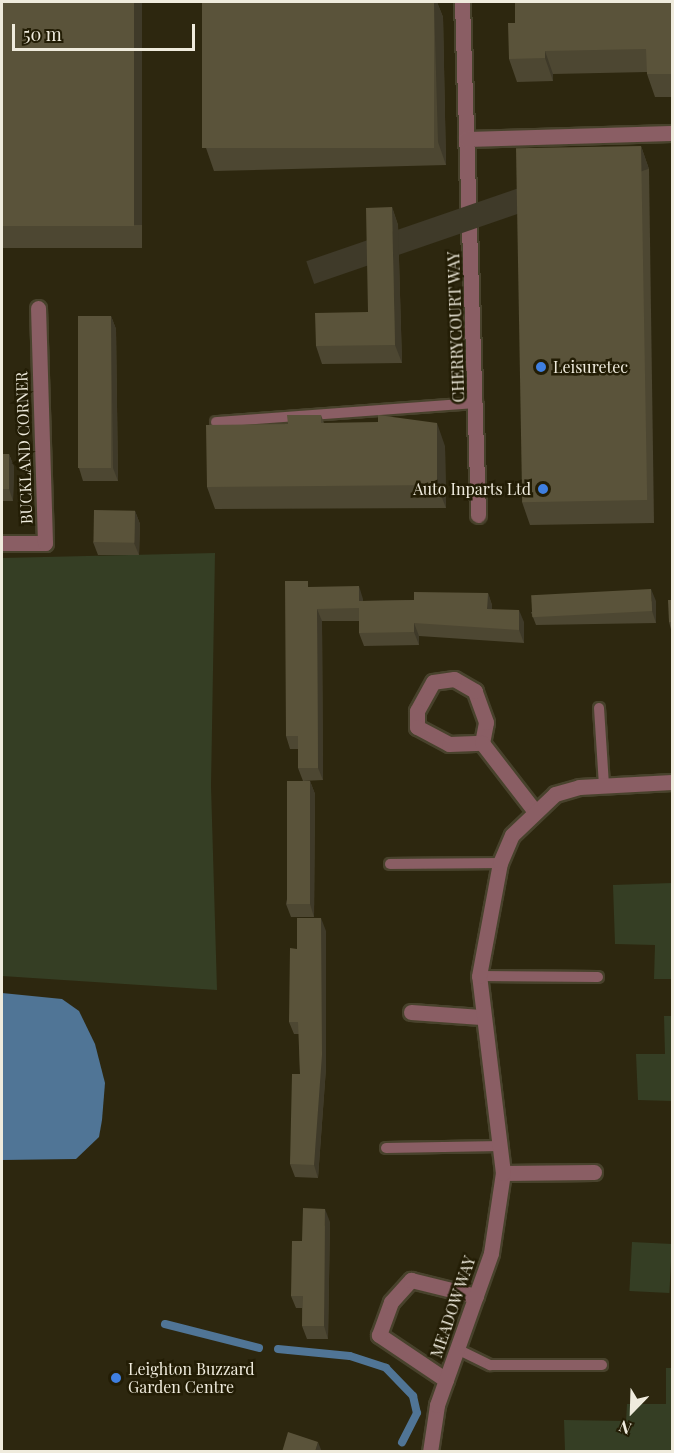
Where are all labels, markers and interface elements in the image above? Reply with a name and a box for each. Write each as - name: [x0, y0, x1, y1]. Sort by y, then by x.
- scale bar: [15, 12, 198, 50]
- text: 50 m: [23, 22, 62, 46]
- street label: CHERRYCOURT WAY: [444, 251, 468, 403]
- place label: Leisuretec: [553, 357, 628, 377]
- marker: Leisuretec: [534, 360, 548, 374]
- street label: BUCKLAND CORNER: [12, 371, 36, 525]
- place label: Auto Inparts Ltd: [413, 479, 531, 499]
- marker: Auto Inparts Ltd: [536, 482, 550, 496]
- street label: MEADOW WAY: [426, 1253, 480, 1361]
- place label: Leighton Buzzard Garden Centre: [128, 1359, 255, 1397]
- marker: Leighton Buzzard Garden Centre: [109, 1371, 123, 1385]
- north arrow: [602, 1381, 662, 1441]
- text: N: [615, 1416, 634, 1440]

